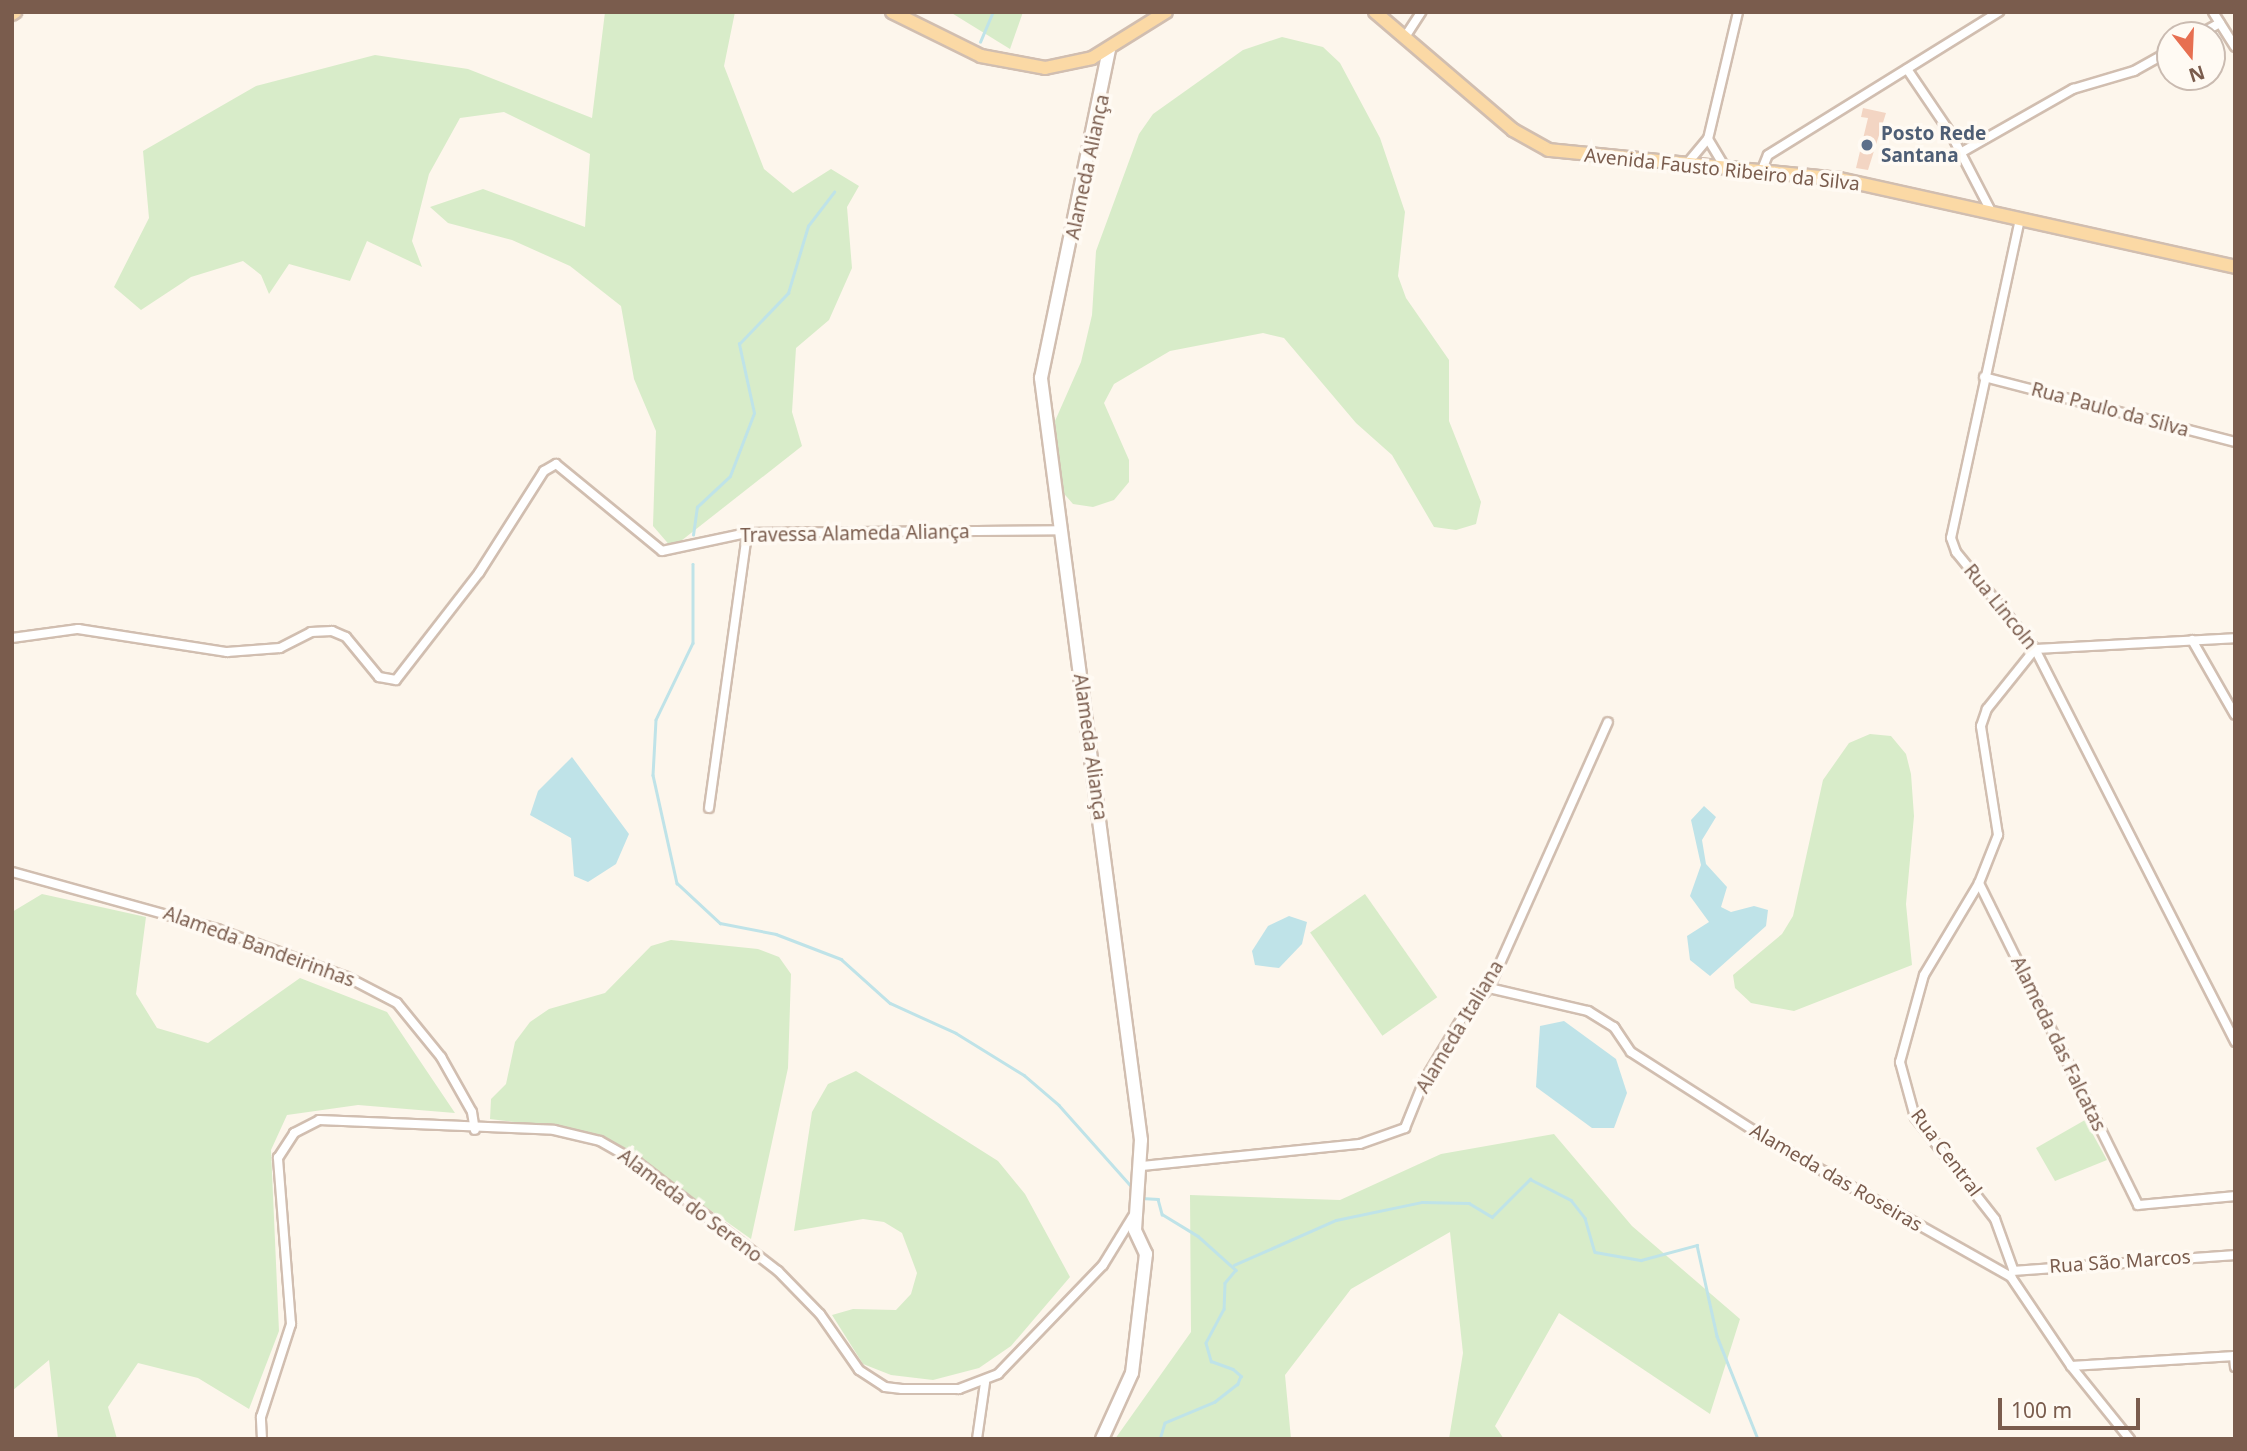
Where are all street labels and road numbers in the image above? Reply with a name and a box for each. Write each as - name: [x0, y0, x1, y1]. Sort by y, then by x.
- street label: Alameda Aliança: [1062, 92, 1114, 242]
- street label: Avenida Fausto Ribeiro da Silva: [1583, 144, 1861, 196]
- street label: Rua Paulo da Silva: [2029, 378, 2191, 442]
- street label: Travessa Alameda Aliança: [740, 521, 970, 547]
- street label: Rua Lincoln: [1959, 560, 2041, 654]
- street label: Alameda Aliança: [1068, 672, 1112, 822]
- street label: Alameda Bandeirinhas: [160, 902, 358, 992]
- street label: Alameda das Falcatas: [2006, 953, 2110, 1135]
- street label: Alameda Italiana: [1412, 957, 1508, 1097]
- street label: Rua Central: [1906, 1105, 1986, 1201]
- street label: Alameda das Roseiras: [1746, 1119, 1926, 1237]
- street label: Alameda do Sereno: [614, 1144, 766, 1268]
- street label: Rua São Marcos: [2048, 1246, 2192, 1278]

